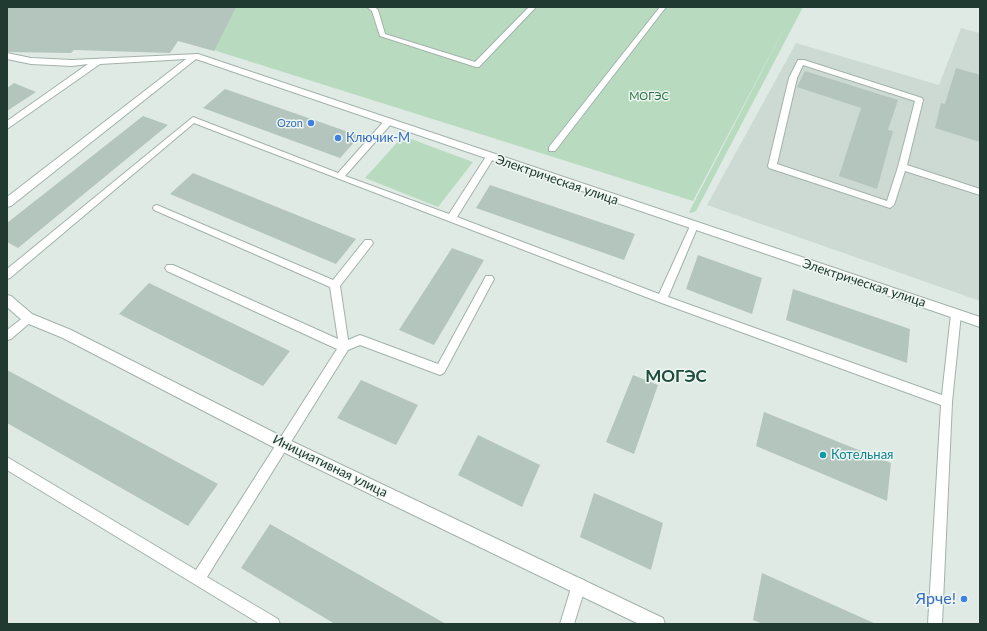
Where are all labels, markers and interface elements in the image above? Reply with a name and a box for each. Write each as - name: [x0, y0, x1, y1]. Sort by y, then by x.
- park label: МОГЭС: [629, 89, 669, 103]
- place label: Ozon: [277, 116, 303, 130]
- marker: Ozon: [306, 118, 316, 128]
- place label: Ключик-М: [346, 130, 410, 146]
- marker: Ключик-М: [333, 133, 343, 143]
- street label: Электрическая улица: [494, 152, 620, 208]
- street label: Электрическая улица: [800, 256, 928, 310]
- district label: МОГЭС: [645, 367, 707, 387]
- street label: Инициативная улица: [270, 431, 390, 501]
- place label: Котельная: [831, 447, 894, 463]
- marker: Котельная: [818, 450, 828, 460]
- place label: Ярче!: [916, 589, 956, 609]
- marker: Ярче!: [959, 594, 969, 604]

